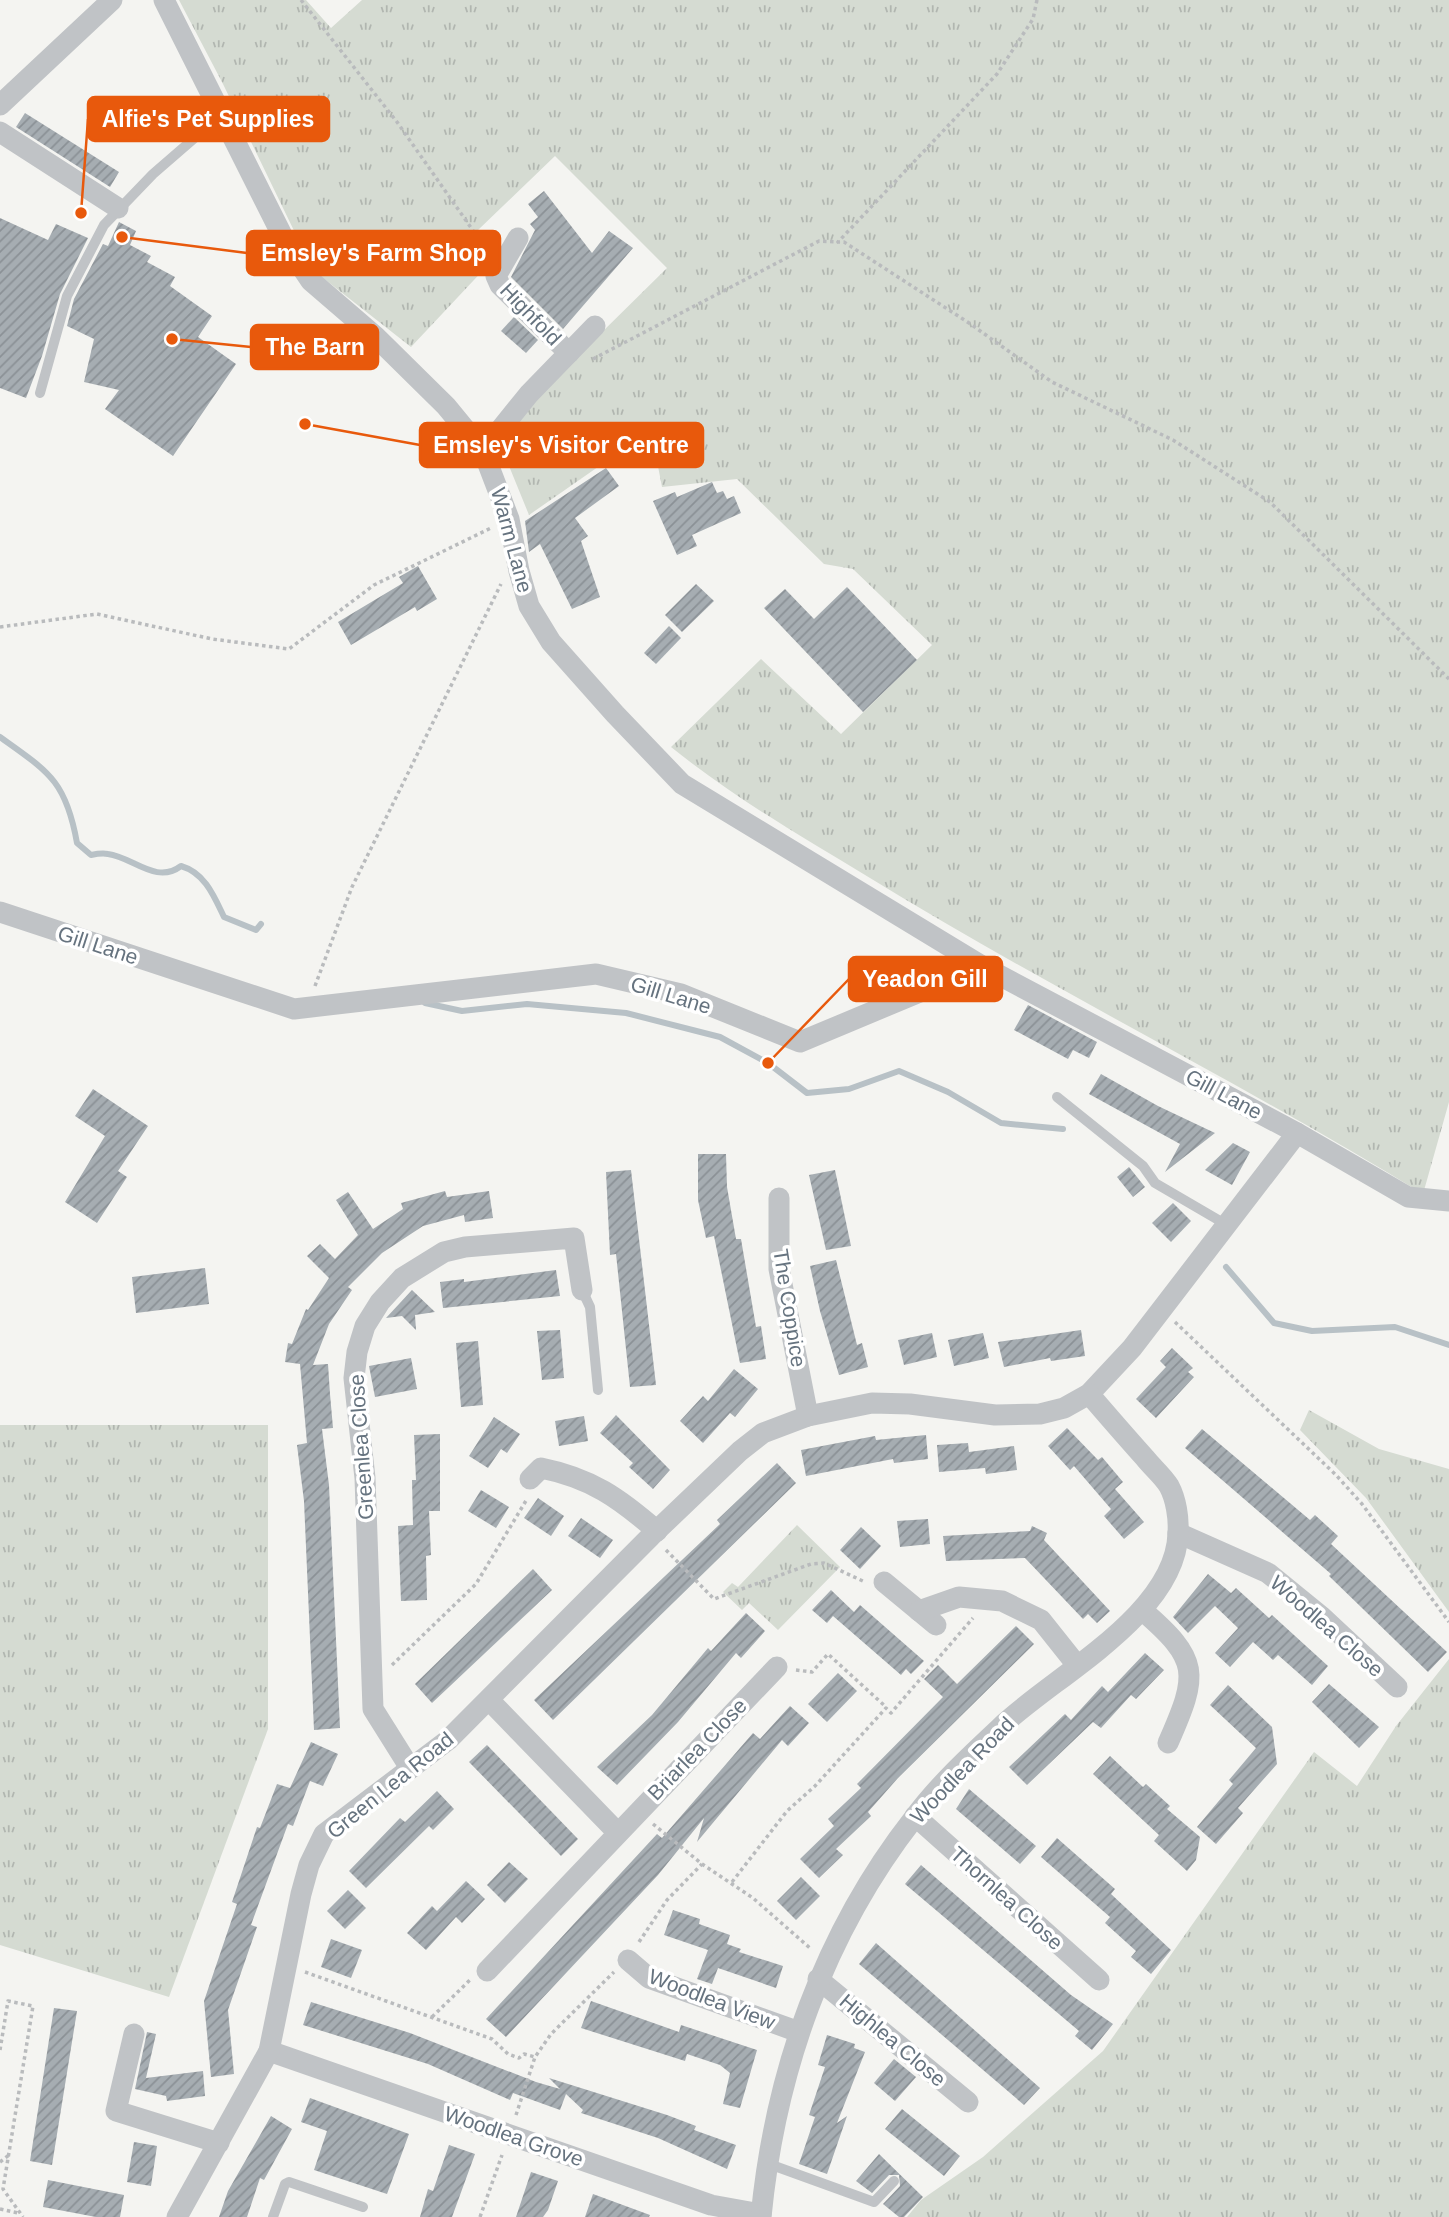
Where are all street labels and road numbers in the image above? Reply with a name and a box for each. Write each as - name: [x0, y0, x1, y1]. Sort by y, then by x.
- street label: Highfold: [496, 278, 566, 350]
- street label: Warm Lane: [487, 485, 537, 595]
- street label: Gill Lane: [55, 921, 141, 969]
- street label: Gill Lane: [628, 972, 714, 1018]
- street label: Gill Lane: [1182, 1064, 1266, 1124]
- street label: The Coppice: [769, 1247, 811, 1369]
- street label: Greenlea Close: [344, 1373, 378, 1521]
- street label: Woodlea Close: [1266, 1571, 1388, 1681]
- street label: Briarlea Close: [643, 1694, 751, 1804]
- street label: Woodlea Road: [906, 1712, 1018, 1828]
- street label: Green Lea Road: [322, 1727, 458, 1843]
- street label: Thornlea Close: [946, 1842, 1068, 1954]
- street label: Woodlea View: [646, 1964, 779, 2034]
- street label: Highlea Close: [836, 1989, 950, 2091]
- street label: Woodlea Grove: [441, 2101, 587, 2171]

